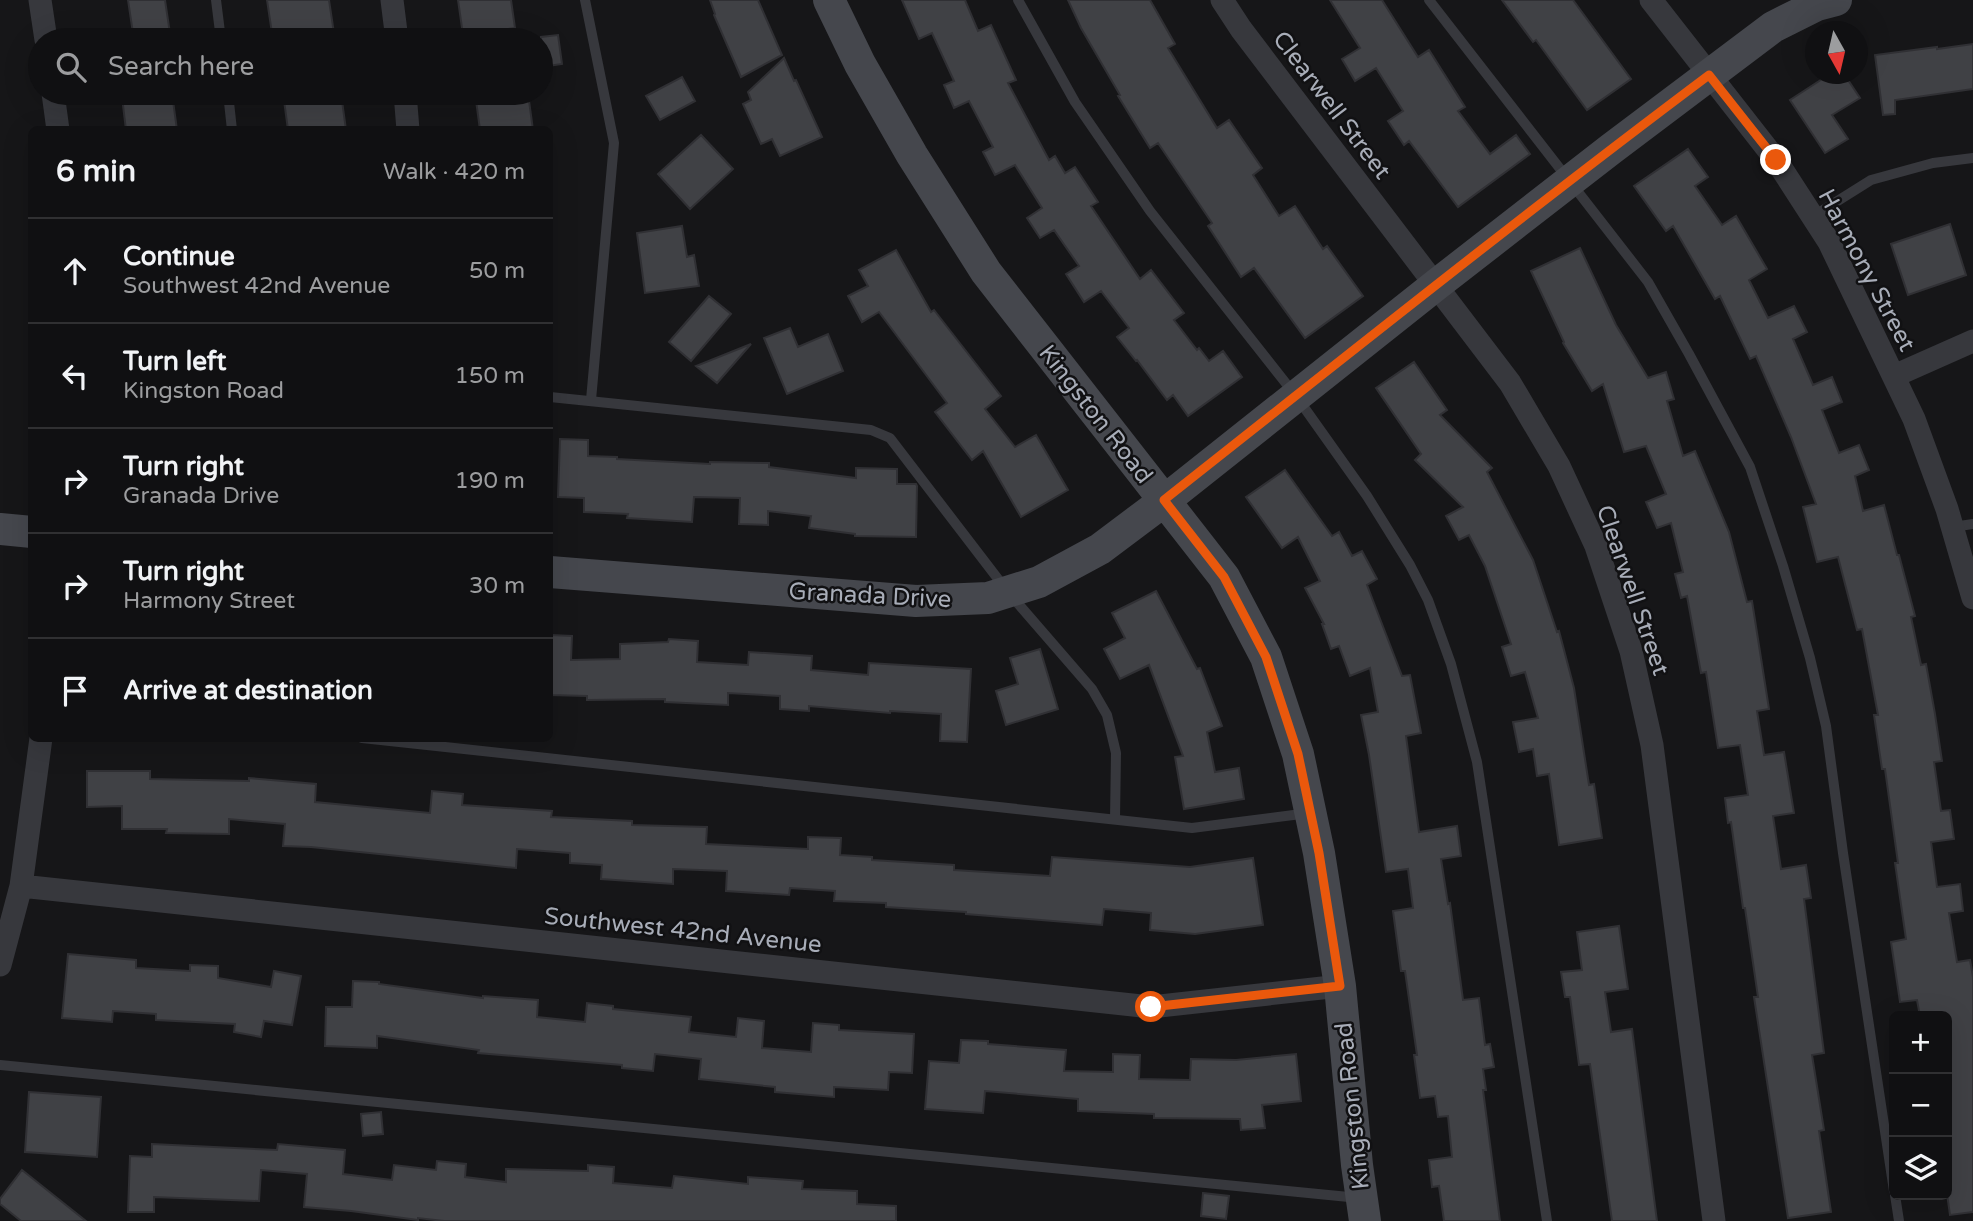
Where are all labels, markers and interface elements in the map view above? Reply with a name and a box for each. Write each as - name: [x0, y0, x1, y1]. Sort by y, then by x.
- north arrow: [1805, 21, 1868, 84]
- street label: Clearwell Street: [1266, 25, 1397, 185]
- search box: [28, 28, 553, 105]
- icon: search: [52, 48, 90, 86]
- text: Search here: [108, 51, 254, 82]
- route end: [1760, 144, 1791, 175]
- text: 6 min: [56, 153, 136, 190]
- text: Walk · 420 m: [383, 158, 525, 186]
- street label: Harmony Street: [1812, 184, 1922, 356]
- text: Continue: [123, 241, 235, 272]
- icon: ahead: [56, 252, 94, 290]
- text: 50 m: [469, 257, 525, 285]
- text: Southwest 42nd Avenue: [123, 272, 390, 300]
- street label: Kingston Road: [1032, 339, 1159, 489]
- text: Turn left: [123, 346, 226, 377]
- icon: left: [56, 357, 94, 395]
- text: 150 m: [455, 362, 525, 390]
- text: Kingston Road: [123, 377, 284, 405]
- text: Turn right: [123, 451, 244, 482]
- icon: right: [56, 462, 94, 500]
- text: 190 m: [455, 467, 525, 495]
- text: Granada Drive: [123, 482, 279, 510]
- street label: Clearwell Street: [1590, 501, 1675, 679]
- text: Turn right: [123, 556, 244, 587]
- icon: right: [56, 567, 94, 605]
- text: 30 m: [469, 572, 525, 600]
- street label: Granada Drive: [788, 577, 952, 614]
- text: Harmony Street: [123, 587, 295, 615]
- icon: arrive: [56, 672, 94, 710]
- text: Arrive at destination: [123, 675, 373, 706]
- street label: Southwest 42nd Avenue: [543, 902, 823, 959]
- route start: [1135, 991, 1166, 1022]
- map controls: [1889, 1011, 1952, 1200]
- button: +: [1889, 1011, 1952, 1074]
- street label: Kingston Road: [1329, 1021, 1376, 1191]
- button: −: [1889, 1074, 1952, 1137]
- button: layers: [1889, 1137, 1952, 1200]

